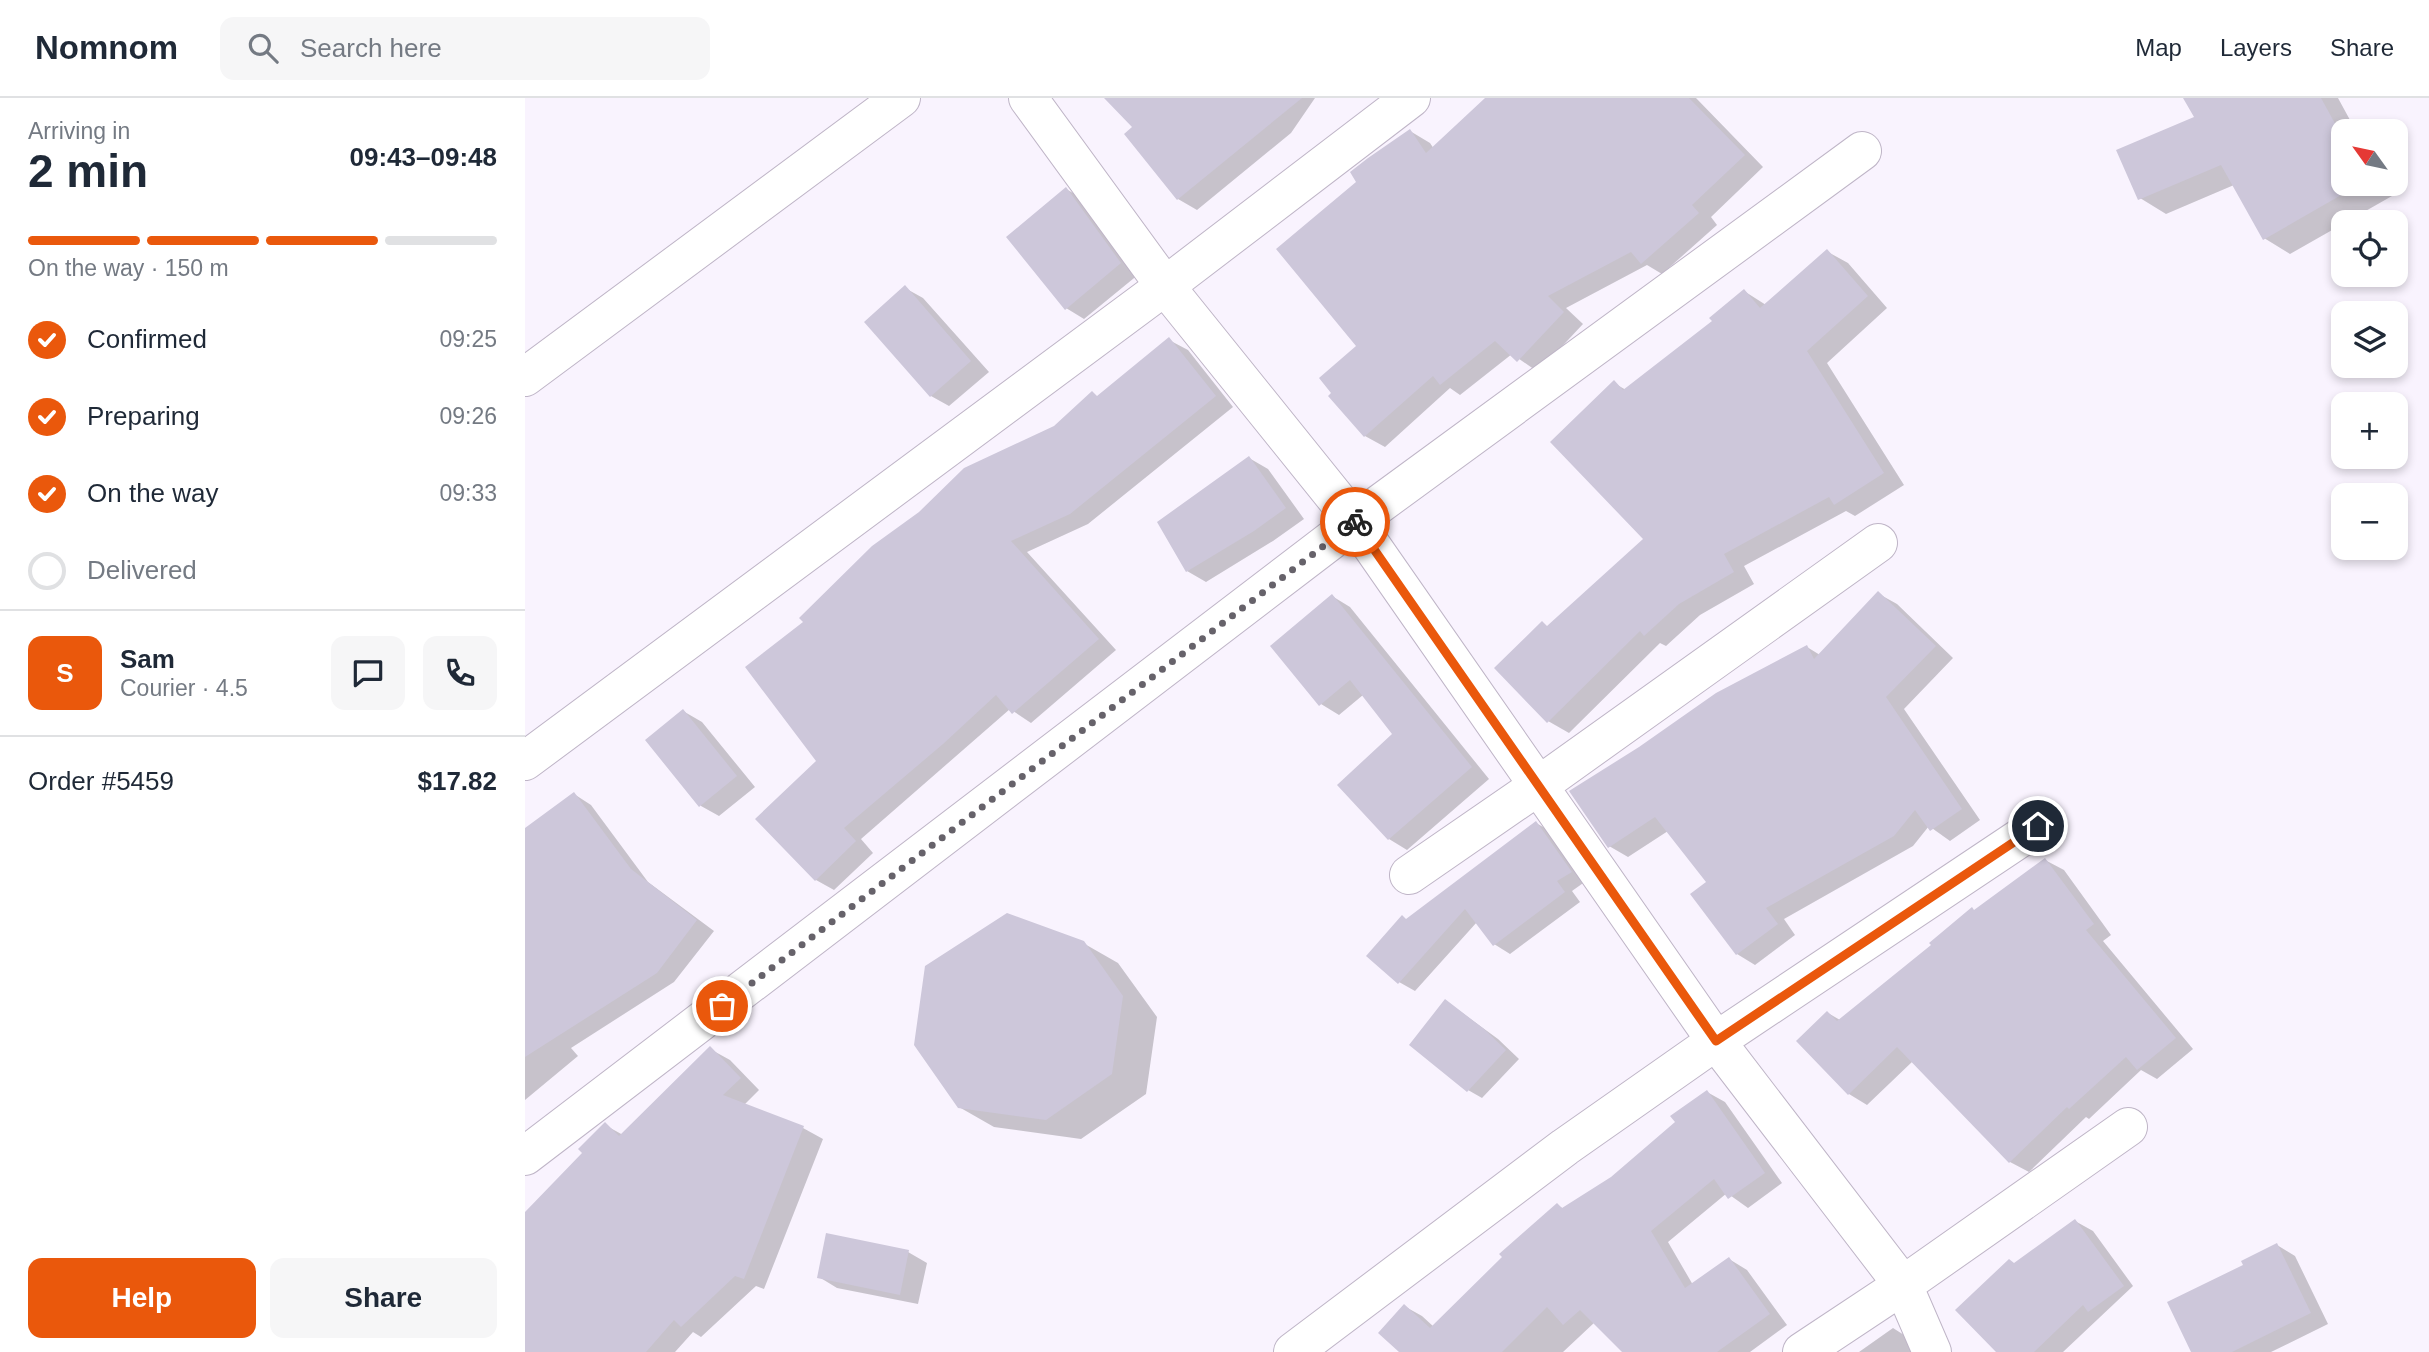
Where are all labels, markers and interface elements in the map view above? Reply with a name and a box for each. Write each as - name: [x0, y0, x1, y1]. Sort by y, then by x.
- search box: [220, 17, 710, 80]
- text: Nomnom: [35, 29, 178, 66]
- icon: search: [244, 29, 282, 67]
- text: Search here: [300, 33, 442, 63]
- text: Map: [2135, 34, 2182, 61]
- text: Layers: [2220, 34, 2292, 61]
- text: Share: [2330, 34, 2394, 61]
- text: Arriving in: [28, 118, 130, 144]
- north arrow: [2331, 119, 2408, 196]
- map controls: [2331, 119, 2408, 560]
- text: 09:43–09:48: [350, 142, 497, 172]
- text: 2 min: [28, 145, 148, 197]
- button: locate: [2331, 210, 2408, 287]
- text: On the way · 150 m: [28, 255, 229, 281]
- button: layers: [2331, 301, 2408, 378]
- icon: check: [28, 321, 66, 359]
- text: Confirmed: [87, 324, 207, 354]
- text: 09:25: [439, 326, 497, 352]
- button: +: [2331, 392, 2408, 469]
- icon: check: [28, 398, 66, 436]
- text: Preparing: [87, 401, 200, 431]
- text: 09:26: [439, 403, 497, 429]
- icon: check: [28, 475, 66, 513]
- text: On the way: [87, 478, 219, 508]
- text: 09:33: [439, 480, 497, 506]
- button: −: [2331, 483, 2408, 560]
- courier: [1320, 487, 1390, 557]
- icon: bike: [1336, 503, 1374, 541]
- text: Delivered: [87, 555, 197, 585]
- button: chat: [331, 636, 405, 710]
- button: phone: [423, 636, 497, 710]
- text: Sam: [120, 644, 175, 674]
- text: S: [56, 658, 74, 688]
- text: Courier · 4.5: [120, 675, 248, 701]
- text: Order #5459: [28, 766, 174, 796]
- text: $17.82: [417, 766, 497, 796]
- pin: [2008, 796, 2068, 856]
- icon: home: [2019, 807, 2057, 845]
- pin: [692, 976, 752, 1036]
- icon: bag: [703, 987, 741, 1025]
- button: Help: [28, 1258, 256, 1338]
- button: Share: [270, 1258, 497, 1338]

